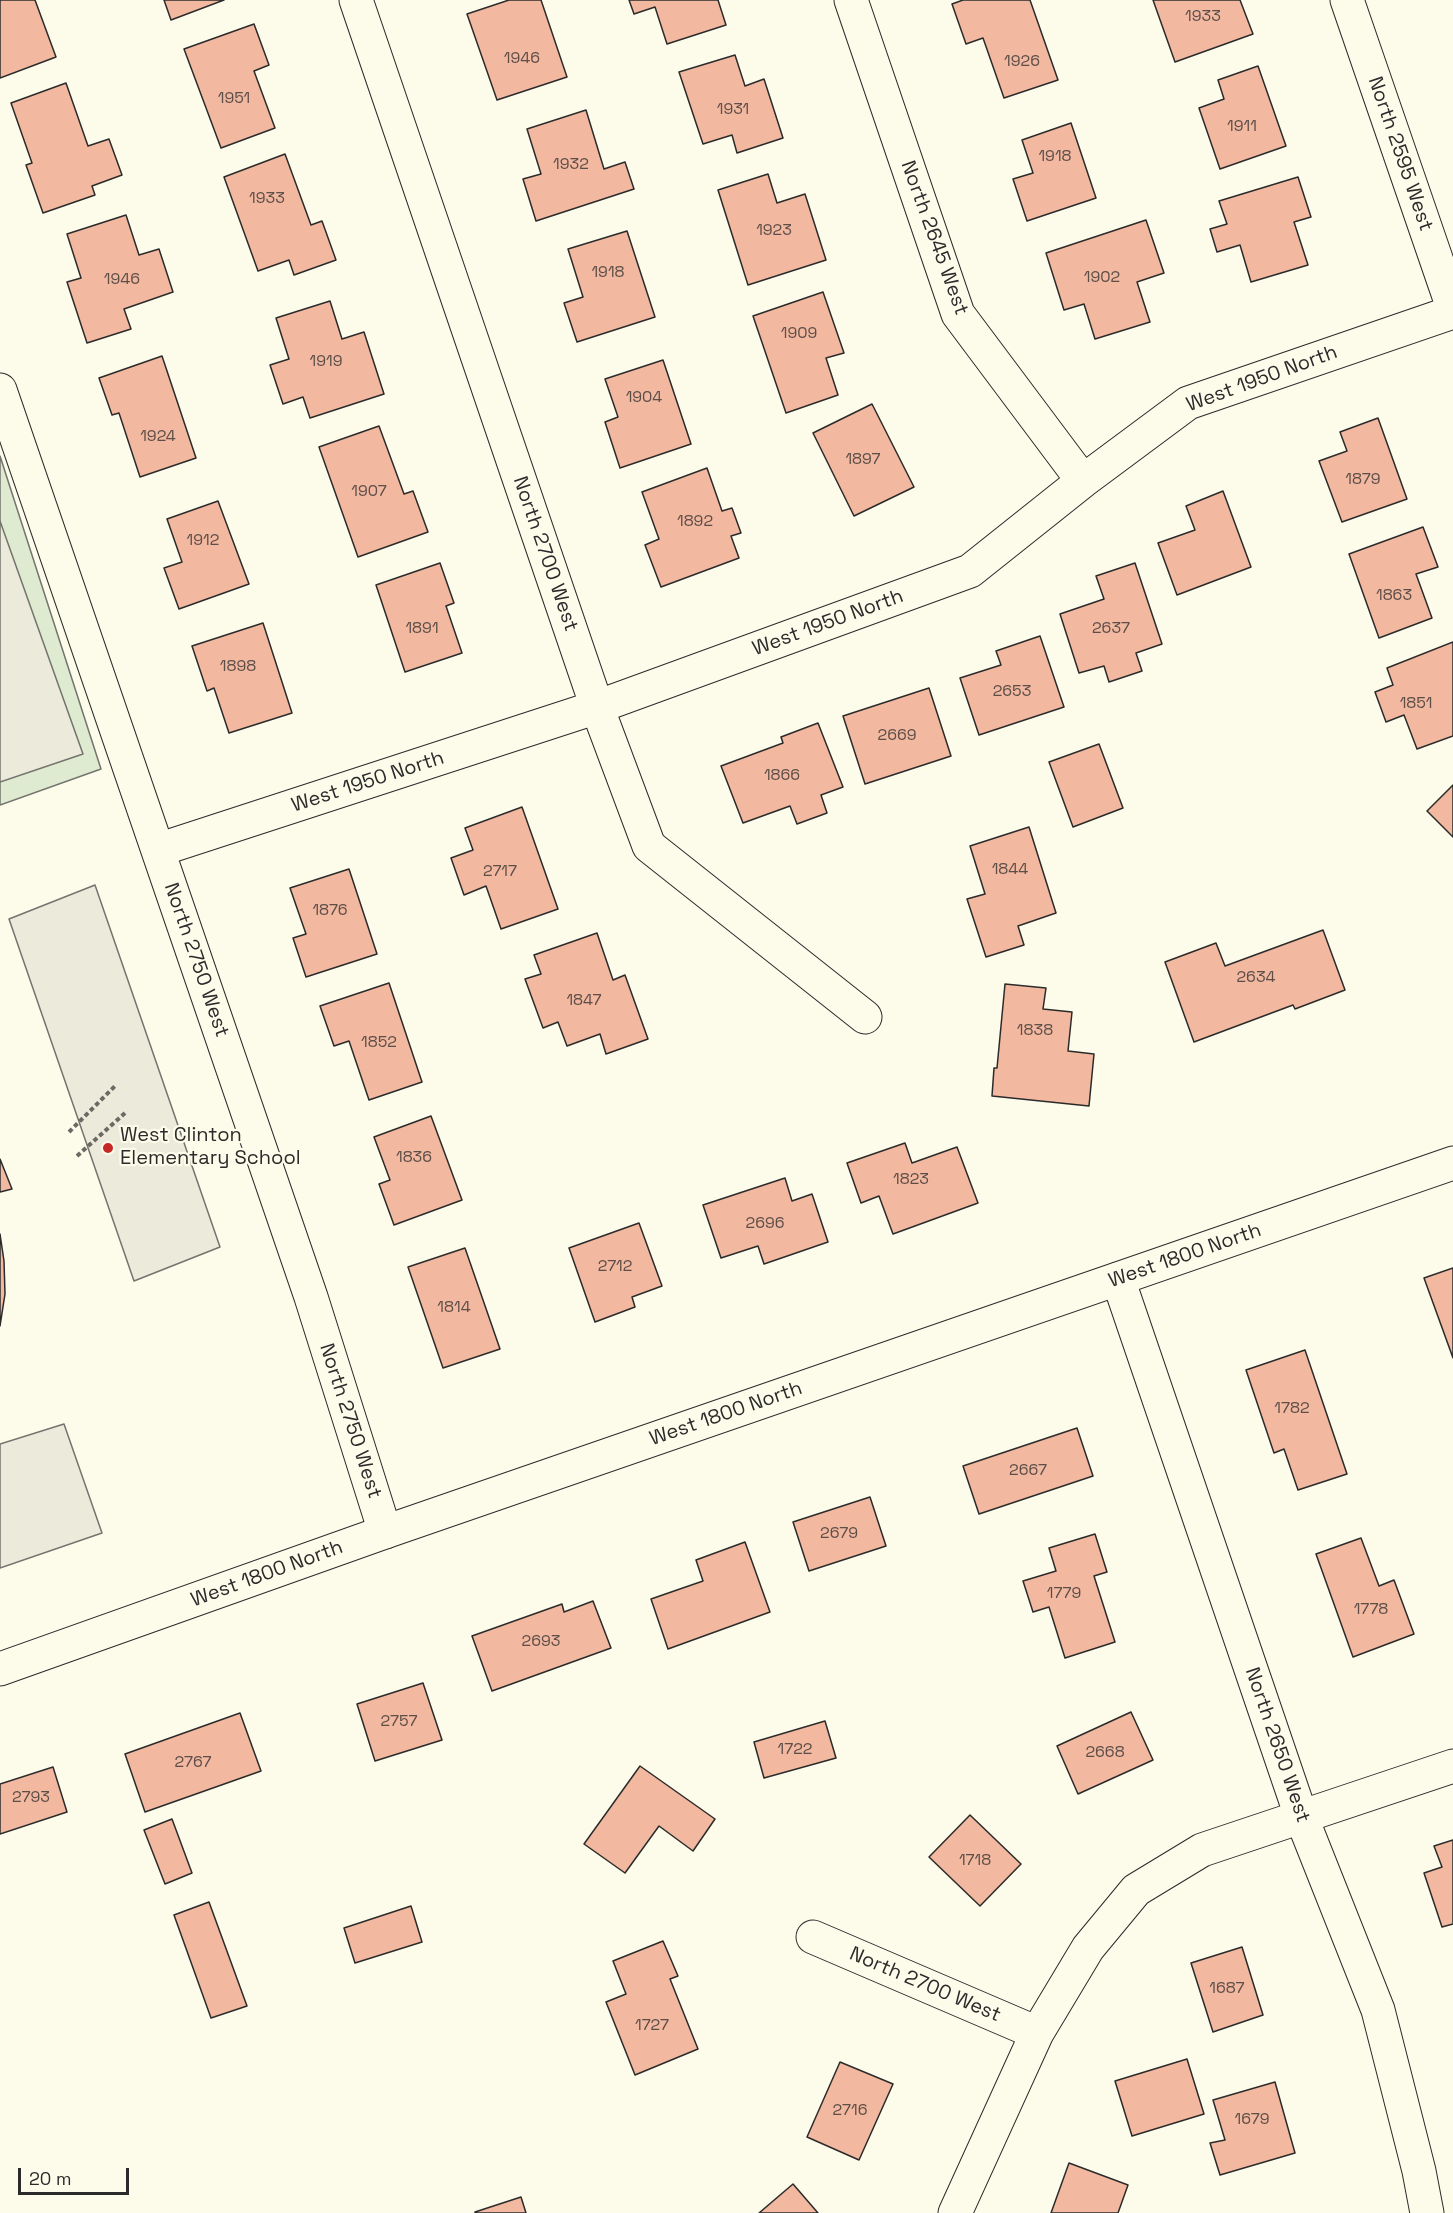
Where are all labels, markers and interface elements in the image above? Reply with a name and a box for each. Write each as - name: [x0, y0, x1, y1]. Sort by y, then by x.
- house number: 1933: [1185, 7, 1221, 27]
- house number: 1946: [504, 49, 540, 69]
- house number: 1926: [1004, 52, 1040, 72]
- street label: North 2595 West: [1362, 74, 1438, 234]
- house number: 1951: [218, 89, 250, 109]
- house number: 1931: [717, 100, 749, 120]
- house number: 1911: [1227, 117, 1257, 137]
- house number: 1918: [1038, 147, 1072, 167]
- house number: 1932: [553, 155, 589, 175]
- street label: North 2645 West: [895, 158, 973, 318]
- house number: 1933: [249, 189, 285, 209]
- house number: 1923: [756, 221, 792, 241]
- house number: 1918: [591, 263, 625, 283]
- house number: 1902: [1084, 268, 1120, 288]
- house number: 1946: [104, 270, 140, 290]
- house number: 1909: [781, 324, 817, 344]
- street label: West 1950 North: [1183, 341, 1341, 417]
- house number: 1919: [310, 352, 342, 372]
- house number: 1904: [626, 388, 662, 408]
- house number: 1924: [140, 427, 176, 447]
- house number: 1897: [845, 450, 881, 470]
- house number: 1879: [1345, 470, 1381, 490]
- street label: North 2700 West: [507, 473, 583, 635]
- house number: 1907: [351, 482, 387, 502]
- house number: 1892: [677, 512, 713, 532]
- house number: 1912: [187, 531, 219, 551]
- street label: West 1950 North: [749, 585, 907, 661]
- house number: 1863: [1376, 586, 1412, 606]
- house number: 1891: [405, 619, 439, 639]
- house number: 2637: [1092, 619, 1130, 639]
- house number: 1898: [220, 657, 256, 677]
- house number: 2653: [993, 682, 1031, 702]
- house number: 1851: [1400, 694, 1432, 714]
- house number: 2669: [877, 726, 917, 746]
- street label: West 1950 North: [289, 746, 447, 818]
- house number: 1866: [764, 766, 800, 786]
- house number: 1844: [992, 860, 1028, 880]
- house number: 2717: [483, 862, 517, 882]
- street label: North 2750 West: [158, 880, 234, 1040]
- house number: 1876: [312, 901, 348, 921]
- house number: 2634: [1236, 968, 1276, 988]
- house number: 1847: [566, 991, 602, 1011]
- house number: 1838: [1017, 1021, 1053, 1041]
- house number: 1852: [361, 1033, 397, 1053]
- place label: West Clinton Elementary School: [120, 1124, 301, 1171]
- marker: West Clinton Elementary School: [101, 1141, 115, 1155]
- house number: 1836: [396, 1148, 432, 1168]
- house number: 1823: [893, 1170, 929, 1190]
- house number: 2696: [745, 1214, 785, 1234]
- street label: West 1800 North: [1105, 1219, 1265, 1293]
- house number: 2712: [598, 1257, 632, 1277]
- house number: 1814: [437, 1298, 471, 1318]
- street label: North 2750 West: [314, 1341, 386, 1501]
- street label: West 1800 North: [646, 1377, 806, 1451]
- house number: 1782: [1274, 1399, 1310, 1419]
- house number: 2667: [1009, 1461, 1047, 1481]
- house number: 2679: [820, 1524, 858, 1544]
- street label: West 1800 North: [188, 1535, 346, 1613]
- house number: 1779: [1047, 1584, 1081, 1604]
- house number: 1778: [1354, 1600, 1388, 1620]
- house number: 2693: [522, 1632, 560, 1652]
- street label: North 2650 West: [1239, 1664, 1315, 1826]
- house number: 2757: [381, 1712, 417, 1732]
- house number: 1722: [778, 1740, 812, 1760]
- house number: 2668: [1085, 1743, 1125, 1763]
- house number: 2767: [174, 1753, 212, 1773]
- house number: 2793: [12, 1788, 50, 1808]
- house number: 1718: [959, 1851, 991, 1871]
- street label: North 2700 West: [846, 1942, 1004, 2028]
- house number: 1687: [1209, 1979, 1245, 1999]
- house number: 1727: [635, 2016, 669, 2036]
- house number: 2716: [833, 2101, 867, 2121]
- house number: 1679: [1234, 2110, 1270, 2130]
- scale bar: [21, 2156, 132, 2194]
- text: 20 m: [29, 2167, 72, 2190]

